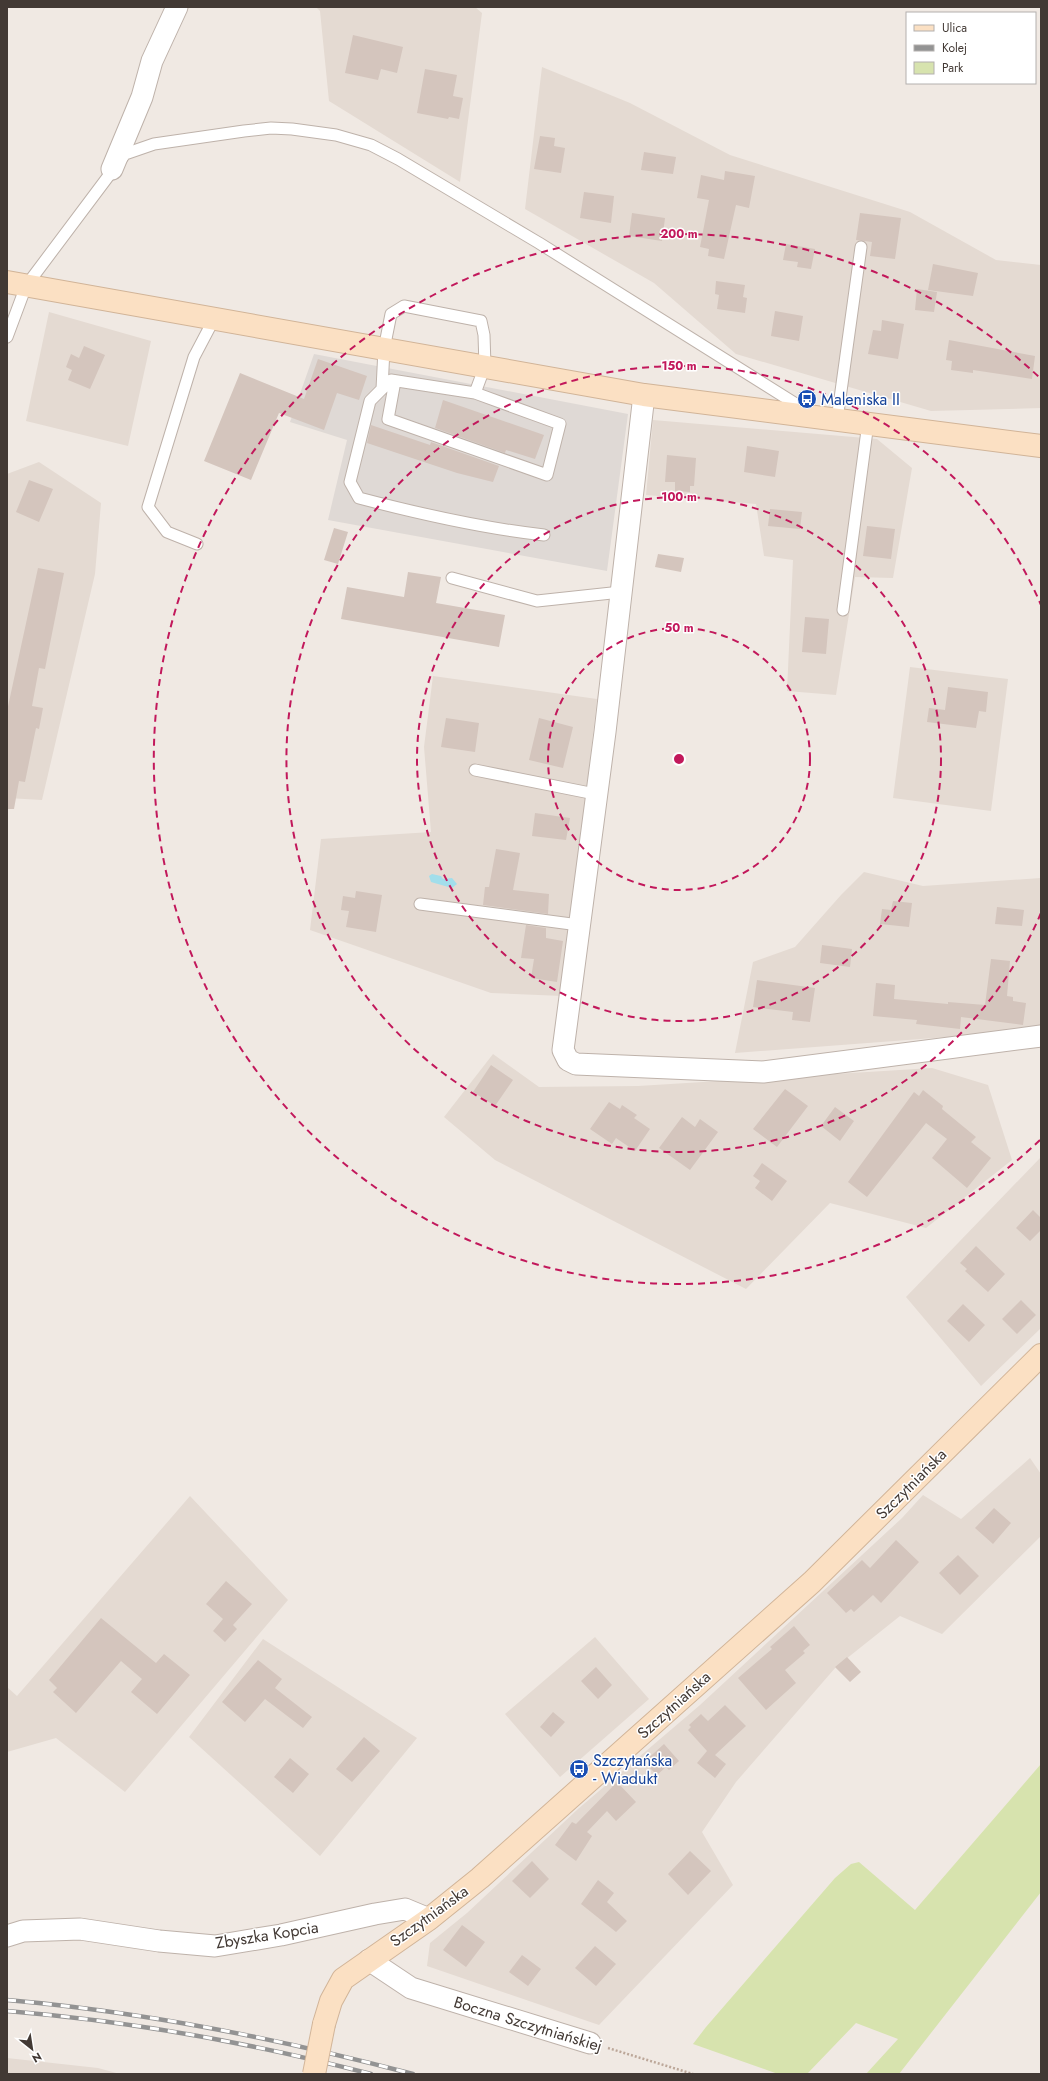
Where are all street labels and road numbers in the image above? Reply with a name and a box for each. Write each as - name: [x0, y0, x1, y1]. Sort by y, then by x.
- street label: Szczytniańska: [870, 1443, 952, 1525]
- street label: Szczytniańska: [632, 1666, 716, 1744]
- street label: Szczytniańska: [385, 1880, 473, 1952]
- street label: Zbyszka Kopcia: [214, 1916, 320, 1954]
- street label: Boczna Szczytniańskiej: [451, 1990, 605, 2058]

